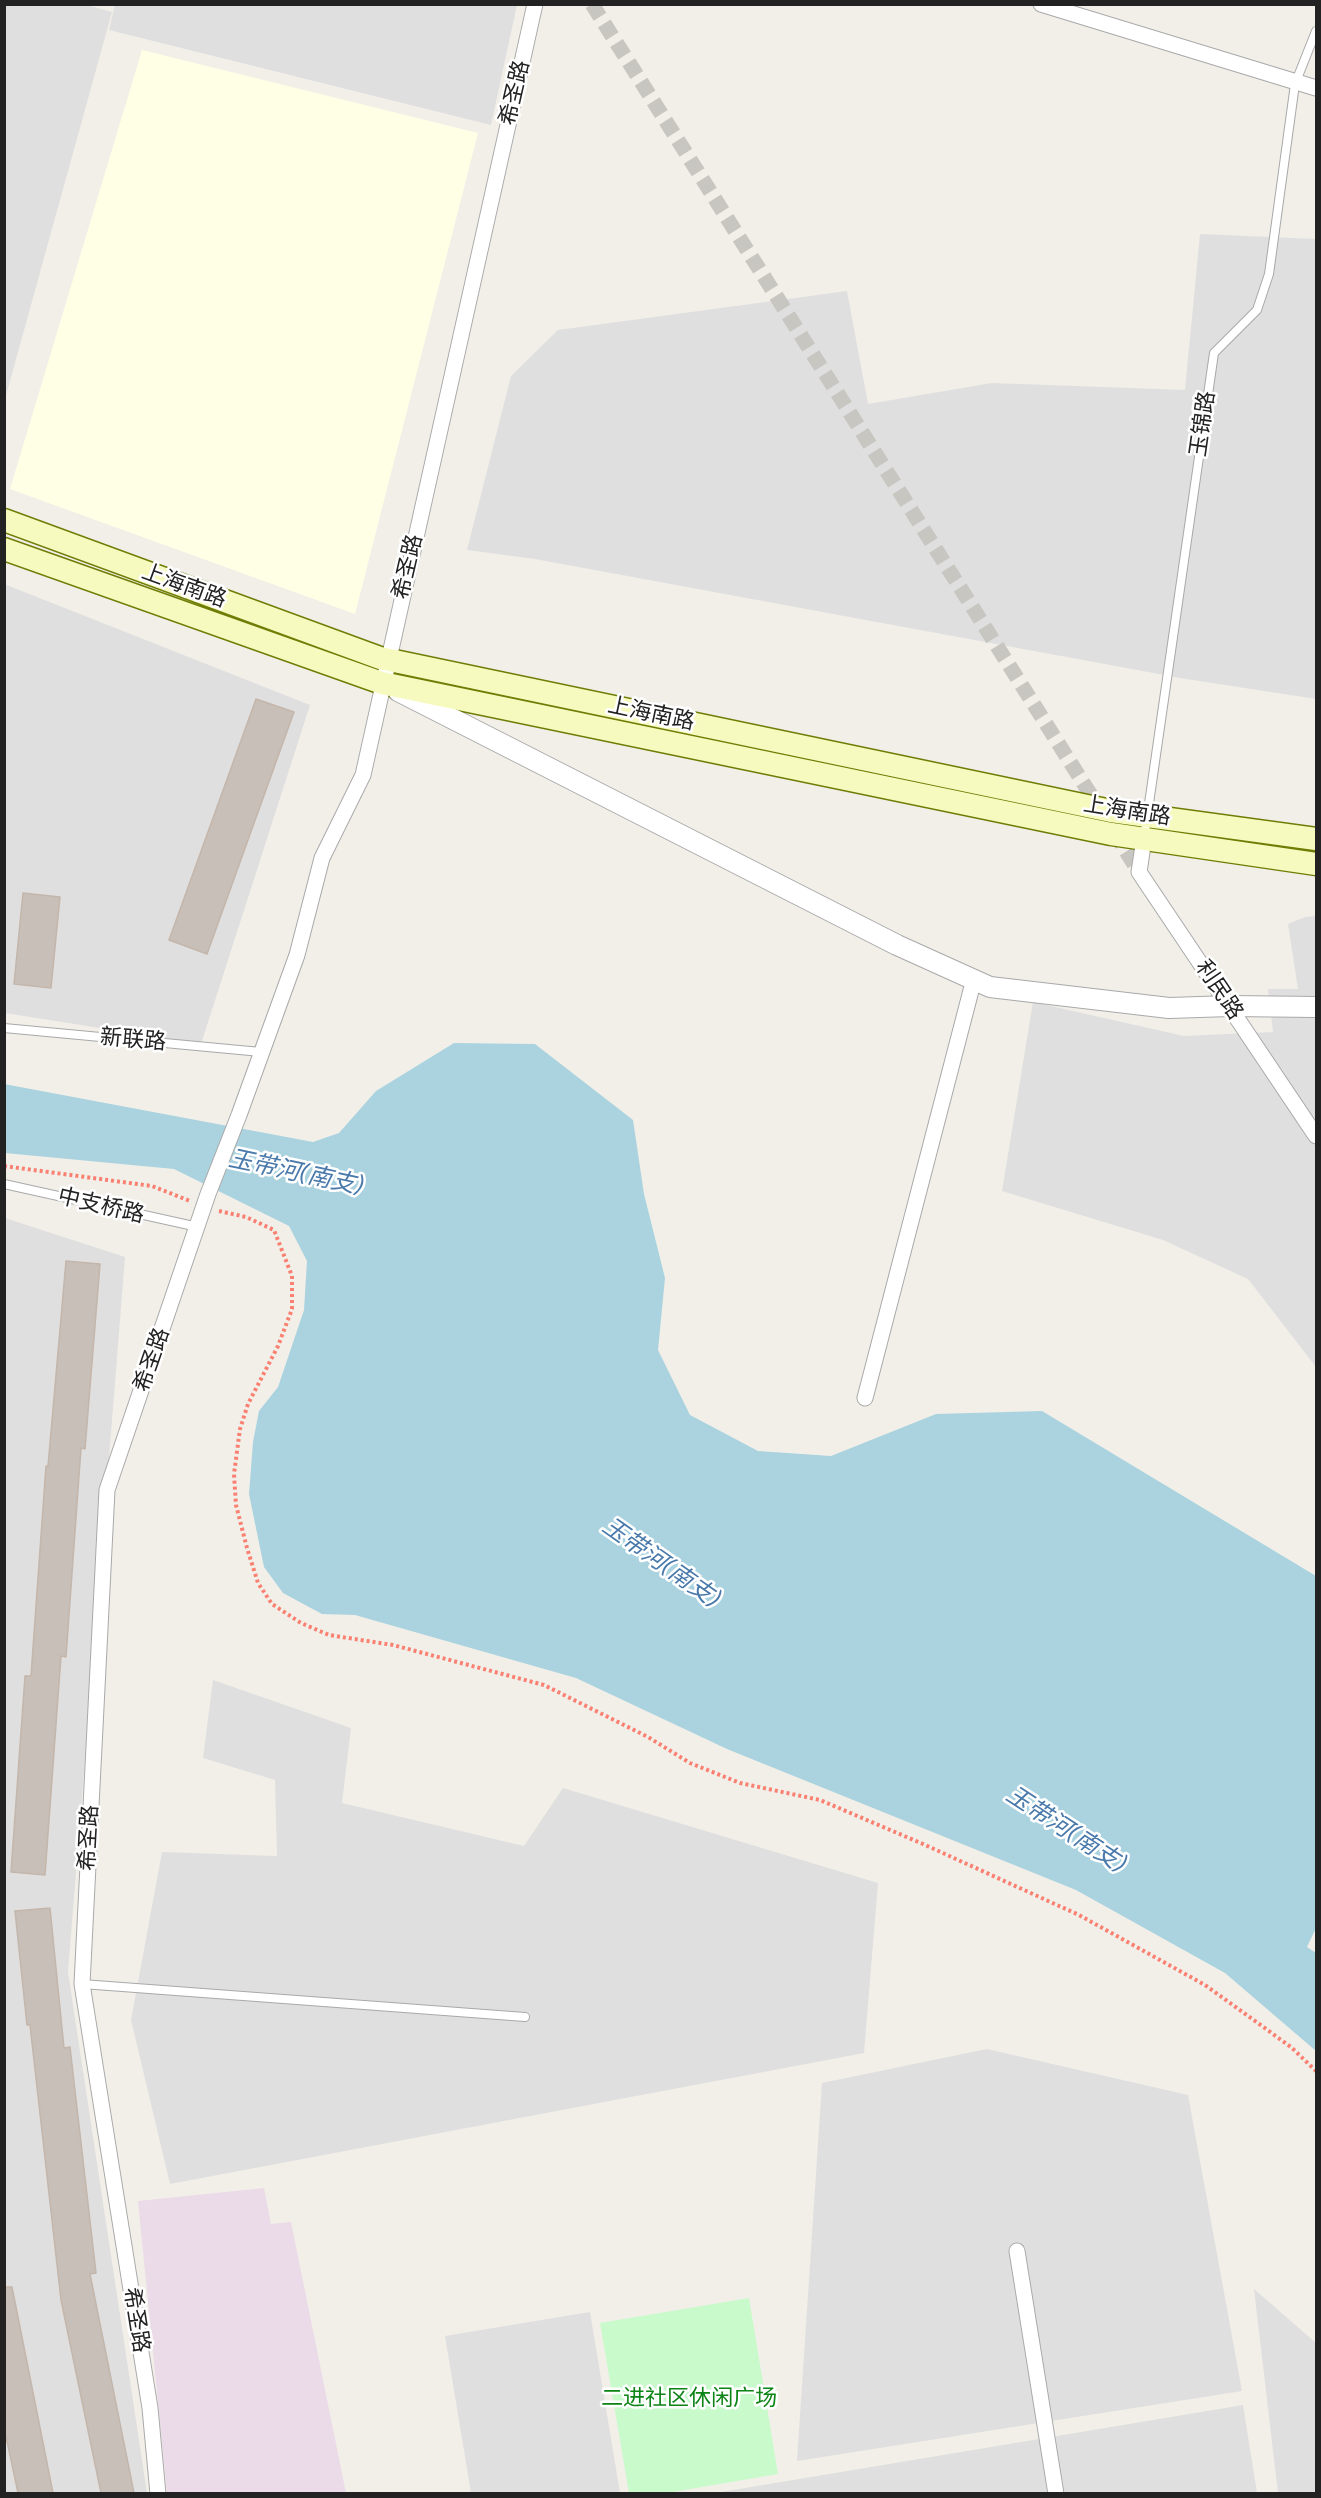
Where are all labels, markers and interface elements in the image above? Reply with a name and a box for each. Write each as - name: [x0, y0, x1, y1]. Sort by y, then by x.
- street label: 希圣路: [495, 58, 535, 128]
- street label: 玉锦路: [1185, 389, 1221, 459]
- street label: 希圣路: [388, 532, 428, 602]
- street label: 上海南路: [138, 559, 230, 613]
- street label: 上海南路: [605, 692, 697, 736]
- street label: 上海南路: [1081, 791, 1173, 831]
- street label: 利民路: [1190, 955, 1248, 1025]
- street label: 新联路: [99, 1024, 167, 1056]
- water label: 玉带河(南支): [226, 1145, 366, 1201]
- street label: 中支桥路: [55, 1183, 147, 1229]
- street label: 希圣路: [129, 1325, 175, 1395]
- water label: 玉带河(南支): [597, 1512, 725, 1614]
- water label: 玉带河(南支): [1001, 1781, 1131, 1879]
- street label: 希圣路: [74, 1804, 104, 1872]
- street label: 希圣路: [118, 2285, 154, 2355]
- park label: 二进社区休闲广场: [601, 2386, 777, 2412]

